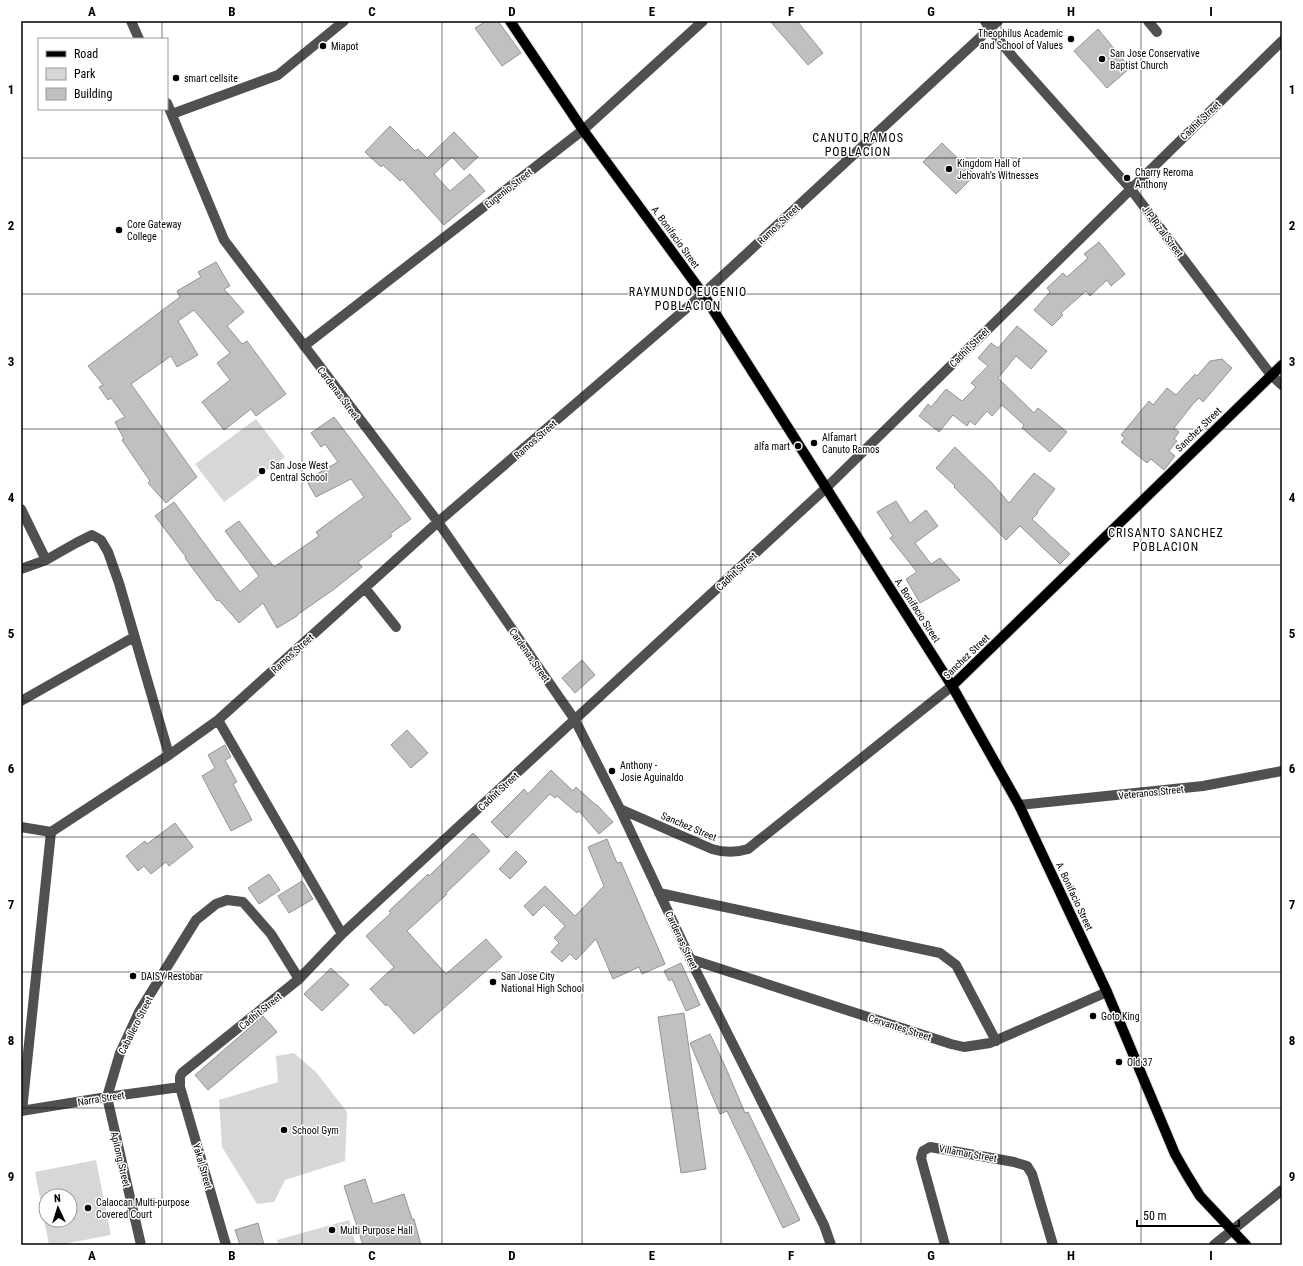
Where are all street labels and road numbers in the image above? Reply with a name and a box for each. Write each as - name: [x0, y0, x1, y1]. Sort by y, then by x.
- street label: Cadhit Street: [1178, 99, 1223, 142]
- street label: Eugenio Street: [482, 166, 534, 210]
- street label: Ramos Street: [755, 202, 801, 246]
- street label: A. Bonifacio Street: [649, 204, 702, 270]
- street label: J.P. Rizal Street: [1140, 204, 1185, 259]
- street label: Cadhit Street: [947, 325, 991, 369]
- street label: Cardenas Street: [315, 365, 362, 422]
- street label: Sanchez Street: [1173, 405, 1223, 454]
- street label: Ramos Street: [512, 418, 559, 461]
- street label: Cadhit Street: [714, 550, 759, 593]
- street label: A. Bonifacio Street: [893, 576, 942, 644]
- street label: Cardenas Street: [507, 626, 552, 684]
- street label: Ramos Street: [269, 632, 316, 675]
- street label: Sanchez Street: [941, 632, 991, 681]
- street label: Cadhit Street: [476, 770, 521, 813]
- street label: Veteranos Street: [1118, 784, 1184, 801]
- street label: Sanchez Street: [659, 810, 718, 843]
- street label: A. Bonifacio Street: [1054, 860, 1095, 932]
- street label: Cardenas Street: [663, 909, 700, 971]
- street label: Cadhit Street: [237, 991, 284, 1032]
- street label: Caballero Street: [116, 995, 155, 1056]
- street label: Cervantes Street: [867, 1012, 933, 1043]
- street label: Narra Street: [77, 1089, 125, 1108]
- street label: Apitong Street: [109, 1130, 132, 1188]
- street label: Yakal Street: [191, 1142, 214, 1190]
- street label: Villamar Street: [938, 1143, 998, 1164]

